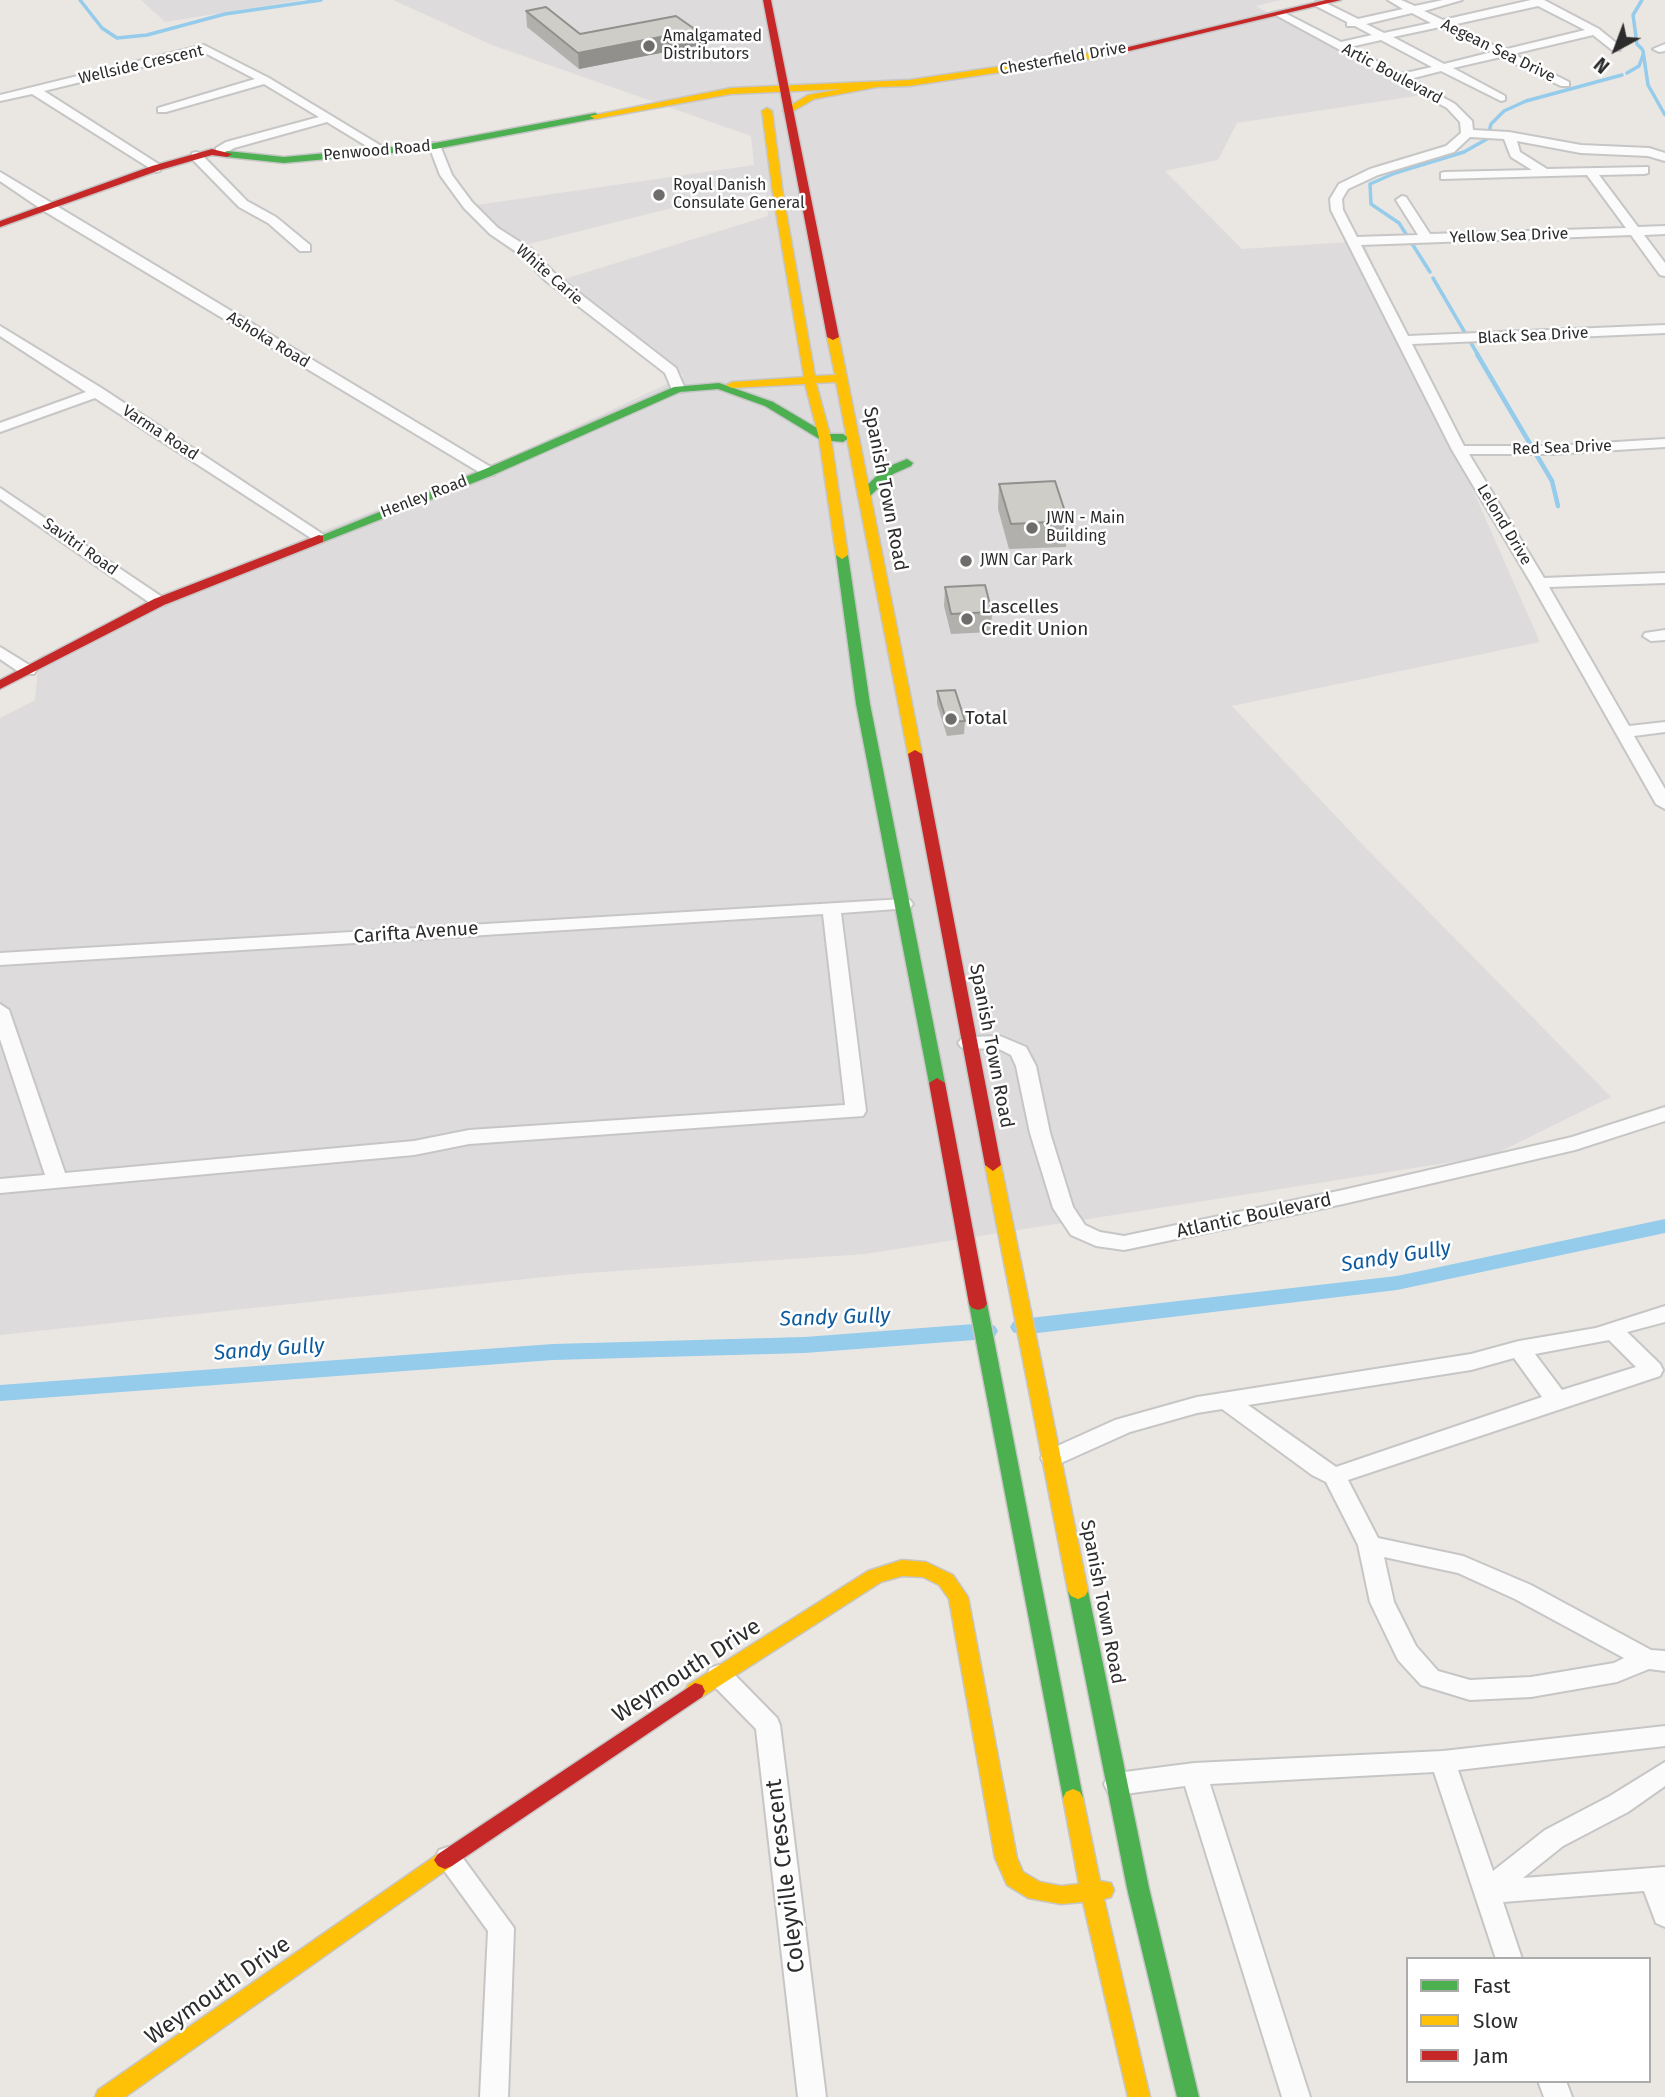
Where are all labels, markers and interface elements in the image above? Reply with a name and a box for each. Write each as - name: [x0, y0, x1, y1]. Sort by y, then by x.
- north arrow: [1581, 14, 1651, 84]
- street label: Aegean Sea Drive: [1438, 15, 1558, 87]
- place label: Amalgamated Distributors: [663, 27, 762, 65]
- marker: Amalgamated Distributors: [641, 38, 657, 54]
- street label: Chesterfield Drive: [998, 38, 1128, 80]
- street label: Artic Boulevard: [1339, 40, 1445, 108]
- street label: Wellside Crescent: [77, 41, 205, 89]
- text: N: [1590, 52, 1614, 78]
- street label: Penwood Road: [322, 137, 432, 165]
- place label: Royal Danish Consulate General: [673, 176, 805, 214]
- marker: Royal Danish Consulate General: [651, 187, 667, 203]
- street label: Yellow Sea Drive: [1449, 224, 1569, 248]
- street label: White Carie: [512, 241, 586, 309]
- street label: Ashoka Road: [223, 308, 313, 372]
- street label: Black Sea Drive: [1477, 324, 1589, 348]
- street label: Varma Road: [118, 401, 202, 465]
- street label: Spanish Town Road: [858, 405, 912, 573]
- street label: Red Sea Drive: [1512, 437, 1612, 459]
- street label: Henley Road: [378, 472, 470, 522]
- street label: Lelond Drive: [1472, 481, 1536, 569]
- place label: JWN - Main Building: [1046, 509, 1125, 547]
- street label: Savitri Road: [39, 514, 121, 580]
- marker: JWN - Main Building: [1024, 520, 1040, 536]
- place label: JWN Car Park: [980, 551, 1073, 571]
- marker: JWN Car Park: [958, 553, 974, 569]
- place label: Lascelles Credit Union: [981, 597, 1088, 641]
- marker: Lascelles Credit Union: [959, 611, 975, 627]
- place label: Total: [965, 708, 1007, 730]
- marker: Total: [943, 711, 959, 727]
- street label: Carifta Avenue: [353, 917, 479, 949]
- street label: Spanish Town Road: [964, 962, 1018, 1130]
- street label: Atlantic Boulevard: [1174, 1188, 1334, 1244]
- water label: Sandy Gully: [1339, 1236, 1453, 1278]
- water label: Sandy Gully: [779, 1303, 891, 1333]
- water label: Sandy Gully: [213, 1334, 325, 1366]
- street label: Spanish Town Road: [1075, 1518, 1129, 1686]
- street label: Weymouth Drive: [608, 1613, 766, 1729]
- street label: Coleyville Crescent: [760, 1778, 812, 1974]
- street label: Weymouth Drive: [140, 1931, 296, 2051]
- legend: [1406, 1957, 1651, 2083]
- text: Fast: [1473, 1973, 1511, 1999]
- text: Slow: [1473, 2008, 1518, 2034]
- text: Jam: [1473, 2043, 1509, 2069]

